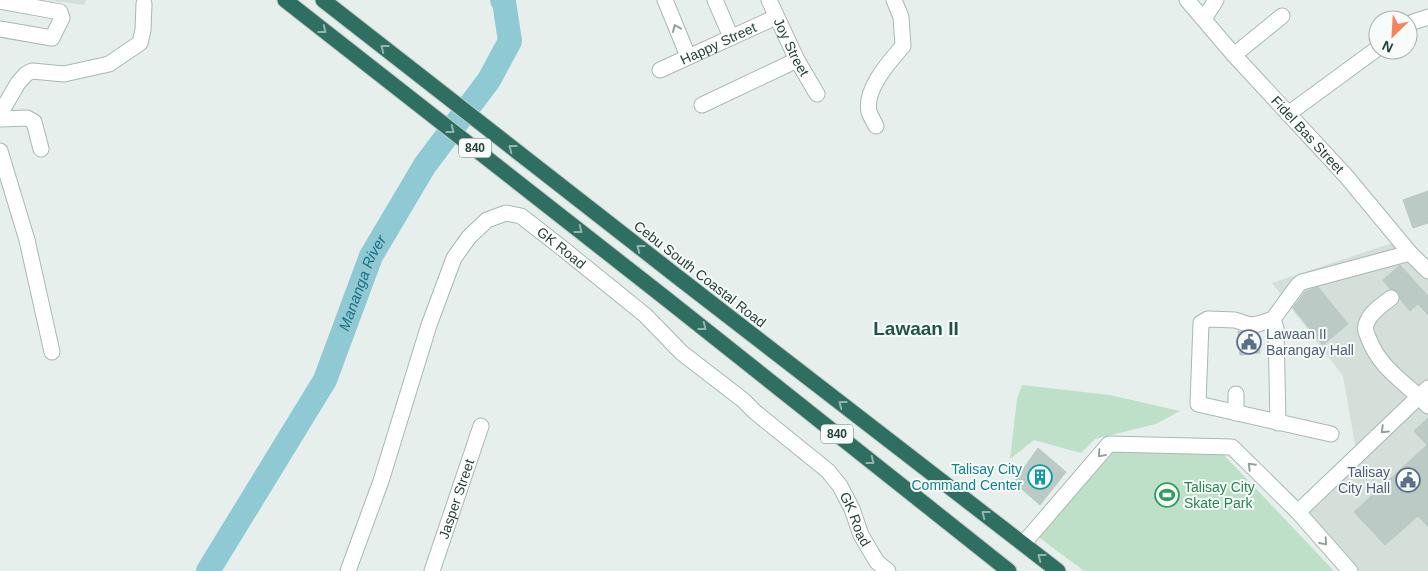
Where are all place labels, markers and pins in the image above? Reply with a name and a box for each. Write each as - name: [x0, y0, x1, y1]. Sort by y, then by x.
- place label: Lawaan II Barangay Hall: [1266, 326, 1354, 358]
- public building icon: Lawaan II Barangay Hall: [1236, 329, 1262, 355]
- place label: Talisay City Command Center: [912, 461, 1022, 493]
- building icon: Talisay City Command Center: [1027, 464, 1053, 490]
- place label: Talisay City Hall: [1338, 464, 1390, 496]
- public building icon: Talisay City Hall: [1395, 467, 1421, 493]
- place label: Talisay City Skate Park: [1184, 479, 1255, 511]
- sports icon: Talisay City Skate Park: [1154, 482, 1180, 508]

